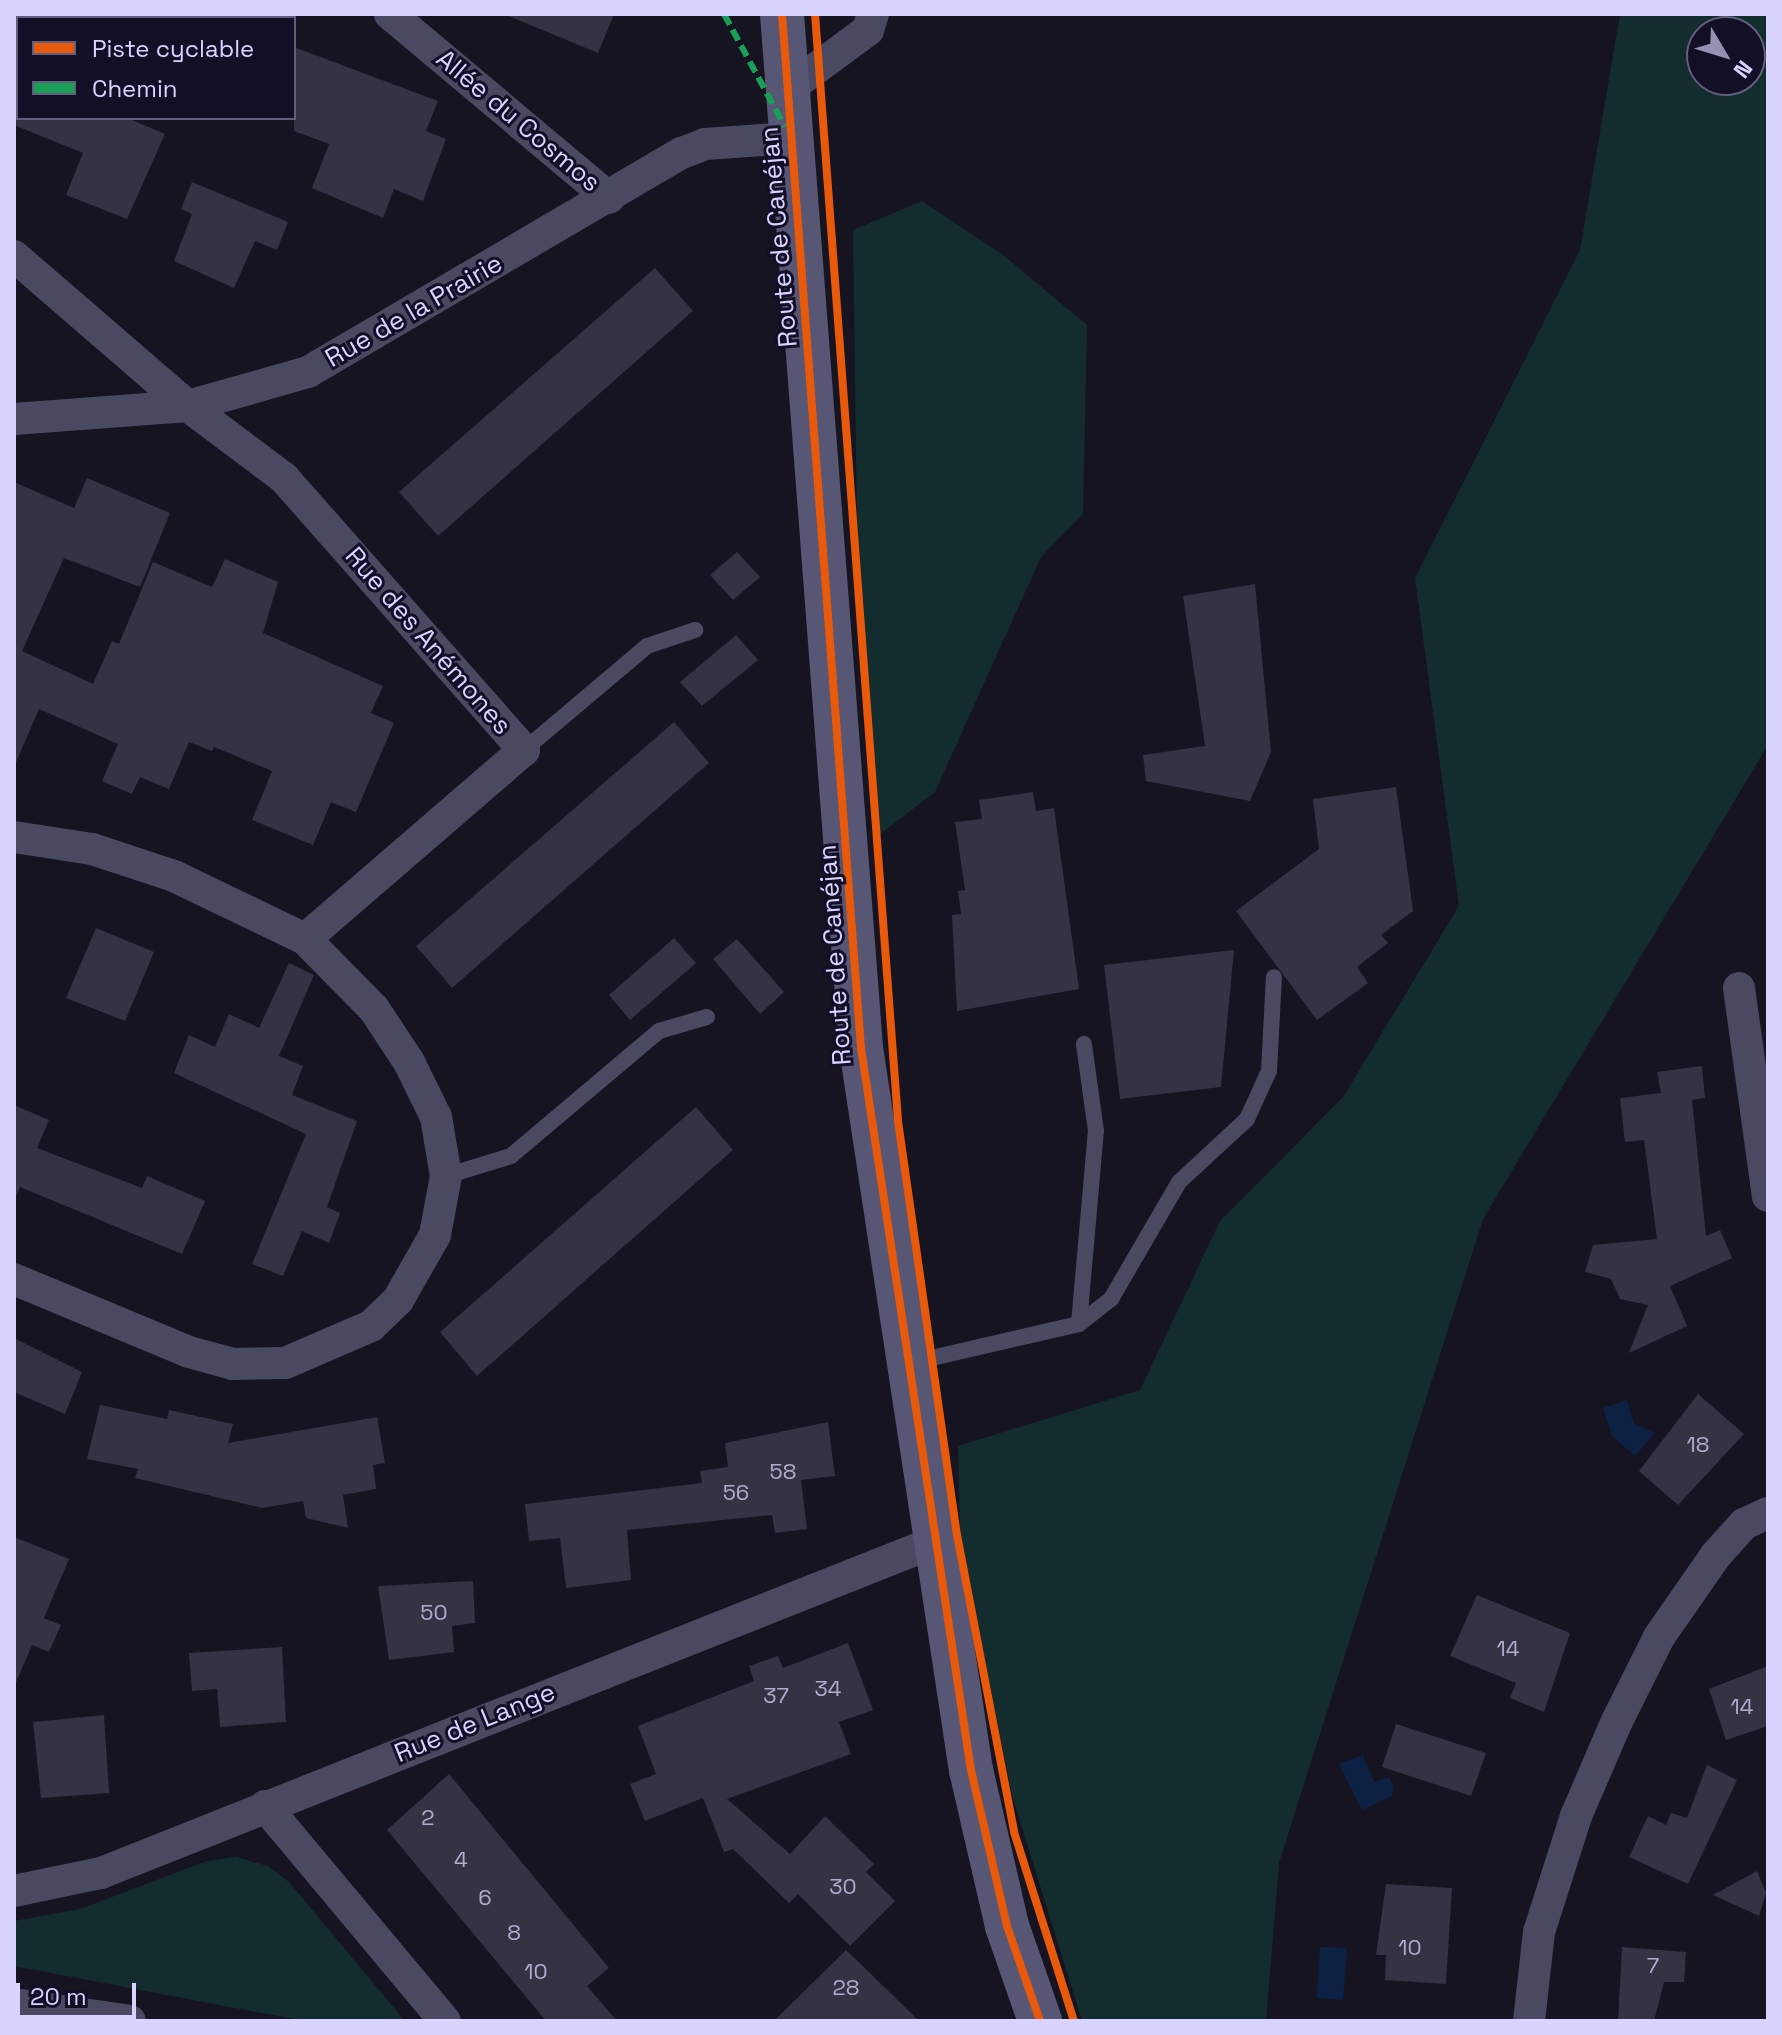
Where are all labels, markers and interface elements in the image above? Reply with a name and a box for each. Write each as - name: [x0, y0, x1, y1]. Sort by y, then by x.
- legend: [16, 16, 296, 120]
- north arrow: [1686, 16, 1766, 96]
- text: Piste cyclable: [92, 33, 254, 64]
- street label: Allée du Cosmos: [430, 43, 606, 199]
- text: N: [1728, 55, 1759, 84]
- text: Chemin: [92, 73, 178, 104]
- street label: Route de Canéjan: [754, 126, 804, 348]
- street label: Rue de la Prairie: [320, 248, 508, 374]
- street label: Rue des Anémones: [338, 541, 518, 741]
- street label: Route de Canéjan: [812, 844, 858, 1066]
- house number: 18: [1687, 1432, 1709, 1458]
- house number: 58: [770, 1459, 796, 1485]
- house number: 56: [723, 1480, 749, 1506]
- house number: 50: [420, 1600, 448, 1626]
- house number: 14: [1497, 1636, 1519, 1662]
- house number: 34: [814, 1676, 842, 1702]
- street label: Rue de Lange: [390, 1677, 560, 1769]
- house number: 37: [763, 1683, 789, 1709]
- house number: 14: [1731, 1694, 1753, 1720]
- house number: 2: [421, 1805, 435, 1831]
- house number: 4: [454, 1847, 468, 1873]
- house number: 30: [829, 1874, 857, 1900]
- house number: 6: [478, 1885, 492, 1911]
- house number: 8: [507, 1920, 521, 1946]
- house number: 10: [1398, 1935, 1422, 1961]
- house number: 7: [1647, 1953, 1659, 1979]
- house number: 10: [524, 1959, 548, 1985]
- scale bar: [20, 1967, 140, 2017]
- house number: 28: [833, 1975, 859, 2001]
- text: 20 m: [30, 1981, 87, 2012]

